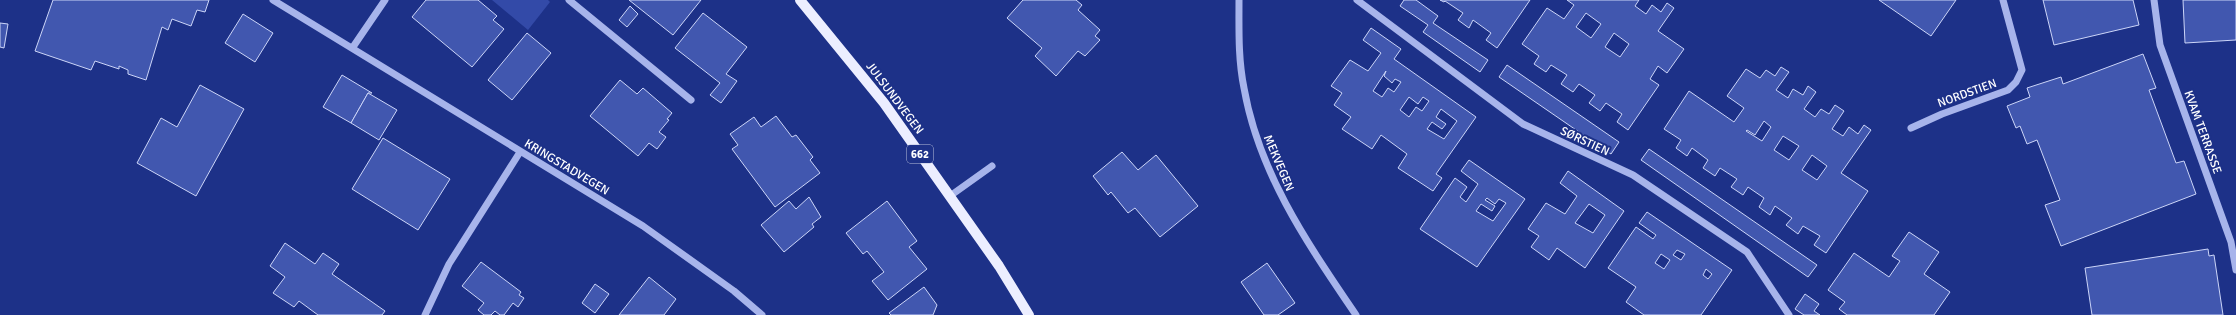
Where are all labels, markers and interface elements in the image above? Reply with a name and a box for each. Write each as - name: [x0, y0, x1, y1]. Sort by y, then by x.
- street label: JULSUNDVEGEN: [863, 59, 927, 137]
- street label: NORDSTIEN: [1936, 76, 1999, 111]
- street label: KVAM TERRASSE: [2180, 88, 2225, 176]
- street label: SØRSTIEN: [1558, 124, 1612, 159]
- street label: MEKVEGEN: [1260, 133, 1297, 194]
- street label: KRINGSTADVEGEN: [521, 136, 612, 199]
- road number: 662: [907, 145, 933, 163]

